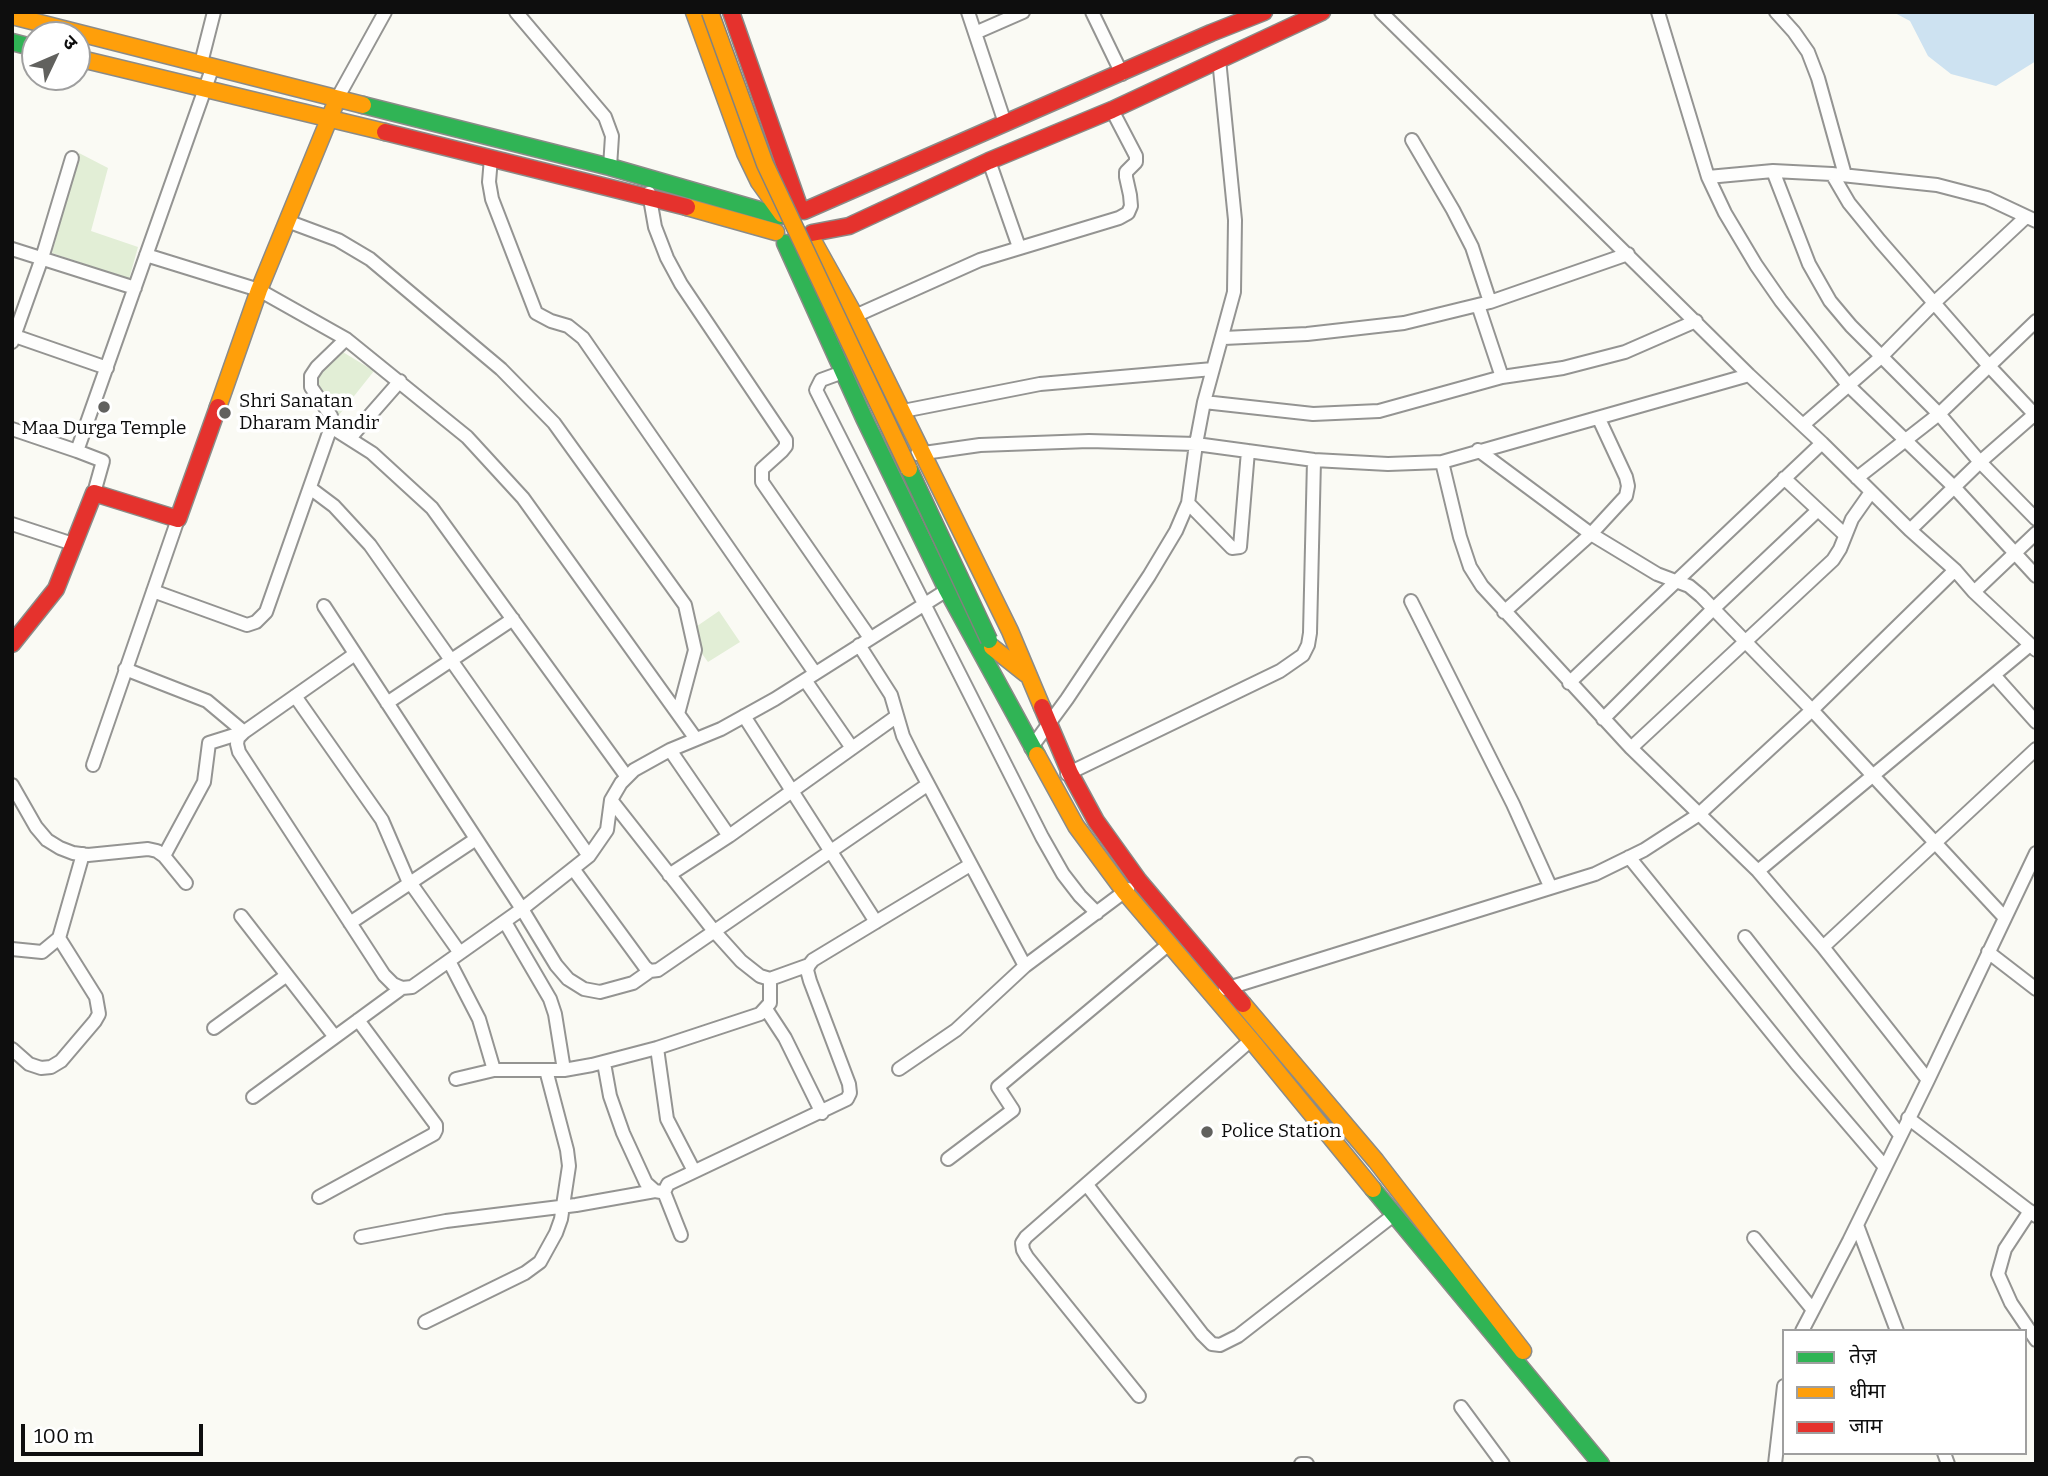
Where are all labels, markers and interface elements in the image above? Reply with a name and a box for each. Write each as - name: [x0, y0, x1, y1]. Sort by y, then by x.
- north arrow: [21, 21, 91, 91]
- text: उ: [58, 30, 82, 54]
- place label: Shri Sanatan Dharam Mandir: [239, 391, 379, 435]
- marker: Maa Durga Temple: [96, 399, 112, 415]
- marker: Shri Sanatan Dharam Mandir: [217, 405, 233, 421]
- place label: Maa Durga Temple: [22, 418, 186, 440]
- place label: Police Station: [1221, 1121, 1341, 1143]
- marker: Police Station: [1199, 1124, 1215, 1140]
- legend: [1782, 1329, 2027, 1455]
- text: तेज़: [1849, 1343, 1877, 1369]
- text: धीमा: [1849, 1378, 1885, 1404]
- scale bar: [24, 1410, 206, 1454]
- text: जाम: [1849, 1413, 1883, 1439]
- text: 100 m: [34, 1423, 94, 1449]

